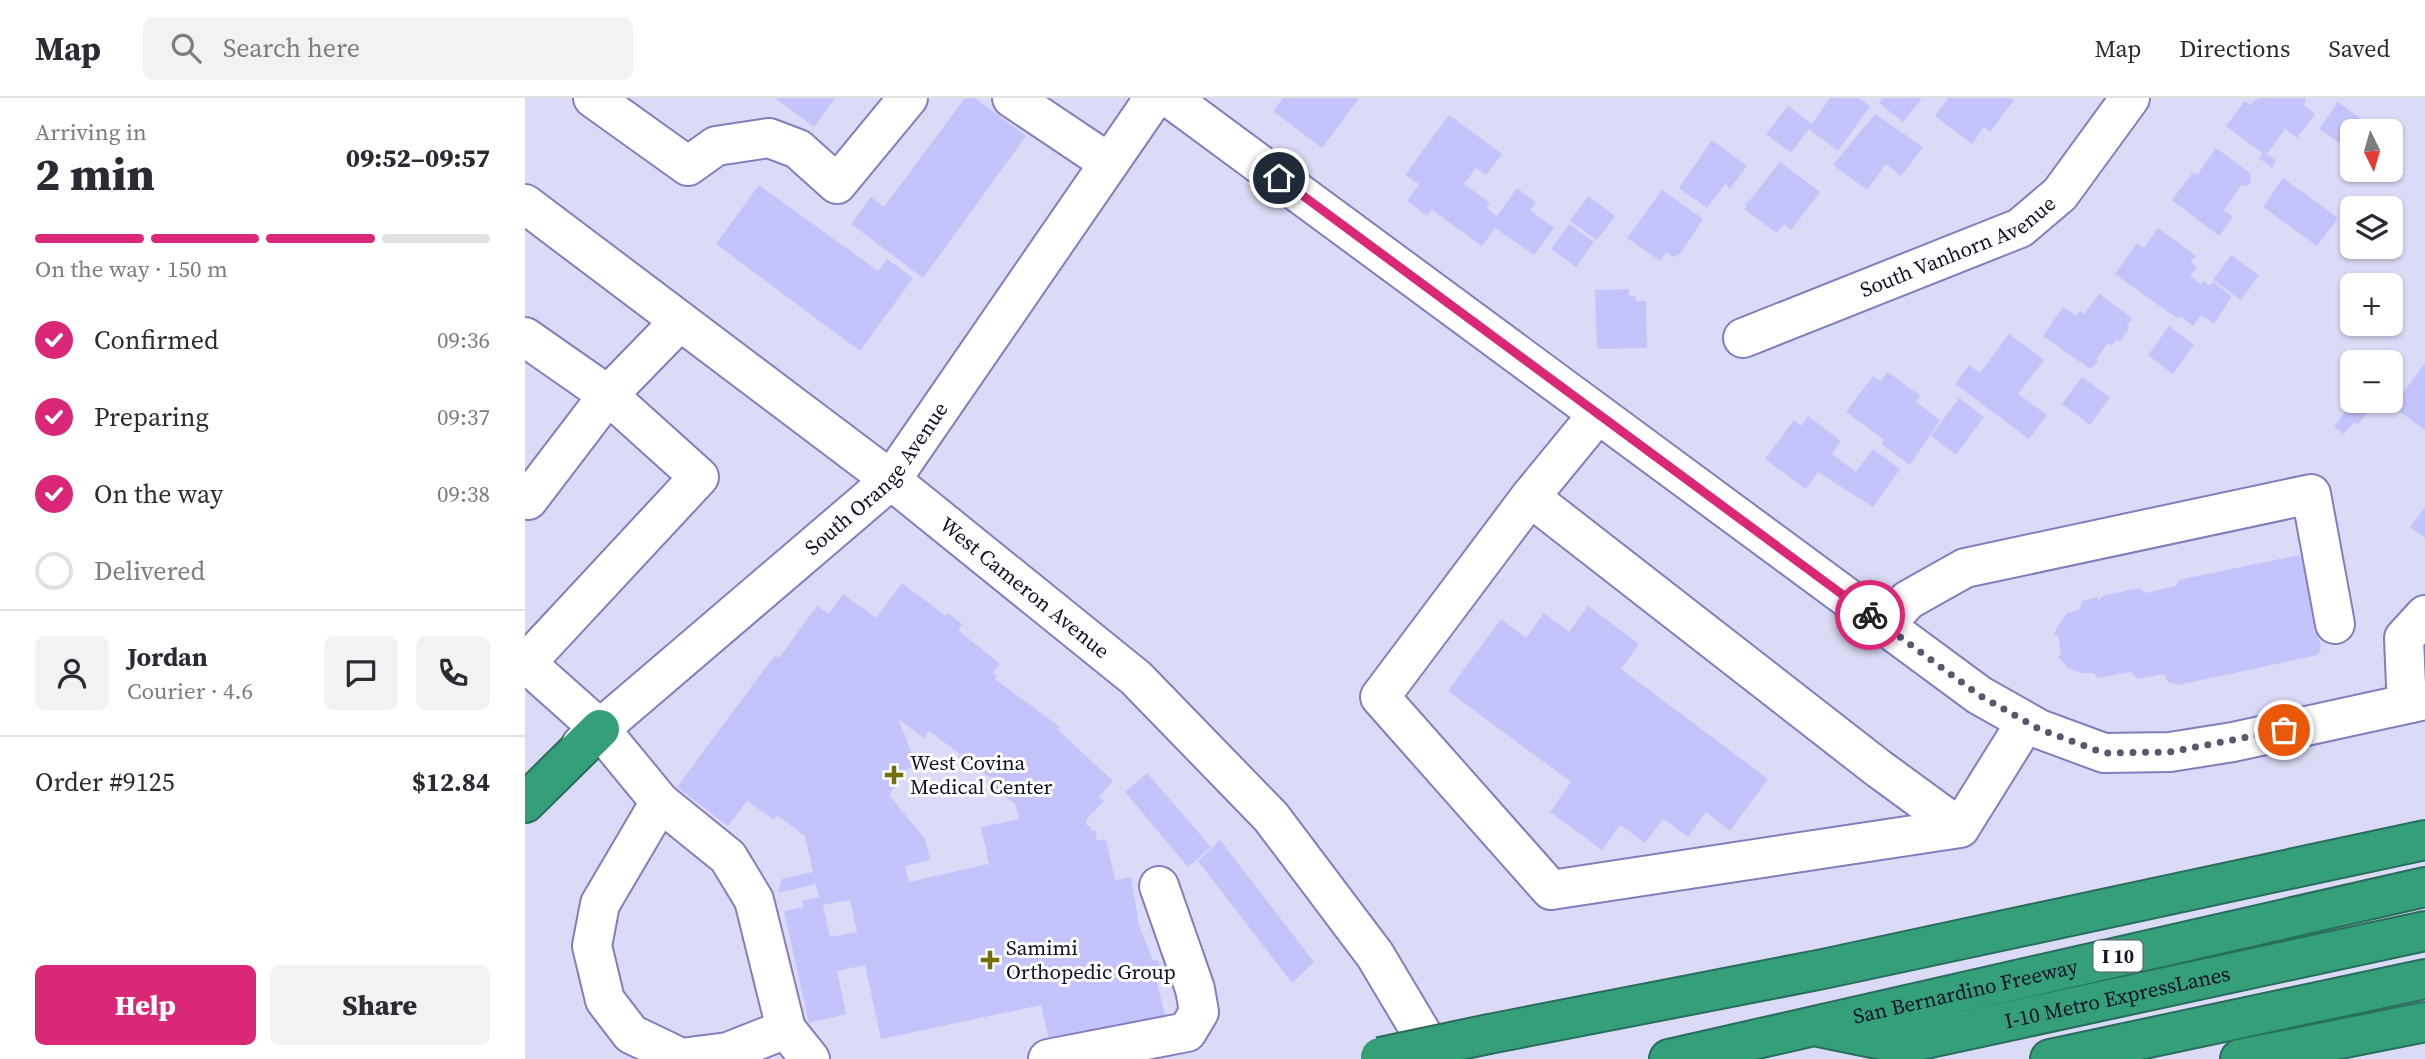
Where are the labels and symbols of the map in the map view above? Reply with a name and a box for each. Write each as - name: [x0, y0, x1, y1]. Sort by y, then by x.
- north arrow: [2340, 119, 2403, 182]
- pin: [1249, 148, 1309, 208]
- street label: South Vanhorn Avenue: [1856, 189, 2062, 304]
- street label: South Orange Avenue: [798, 396, 954, 562]
- street label: West Cameron Avenue: [934, 510, 1116, 665]
- courier: [1835, 580, 1905, 650]
- pin: [2254, 700, 2314, 760]
- place label: West Covina Medical Center: [910, 748, 1053, 801]
- marker: West Covina Medical Center: [884, 765, 904, 785]
- place label: Samimi Orthopedic Group: [1006, 933, 1176, 986]
- road number: I 10: [2093, 940, 2143, 972]
- marker: Samimi Orthopedic Group: [980, 950, 1000, 970]
- street label: San Bernardino Freeway: [1850, 951, 2081, 1031]
- street label: I-10 Metro ExpressLanes: [2002, 959, 2233, 1035]

